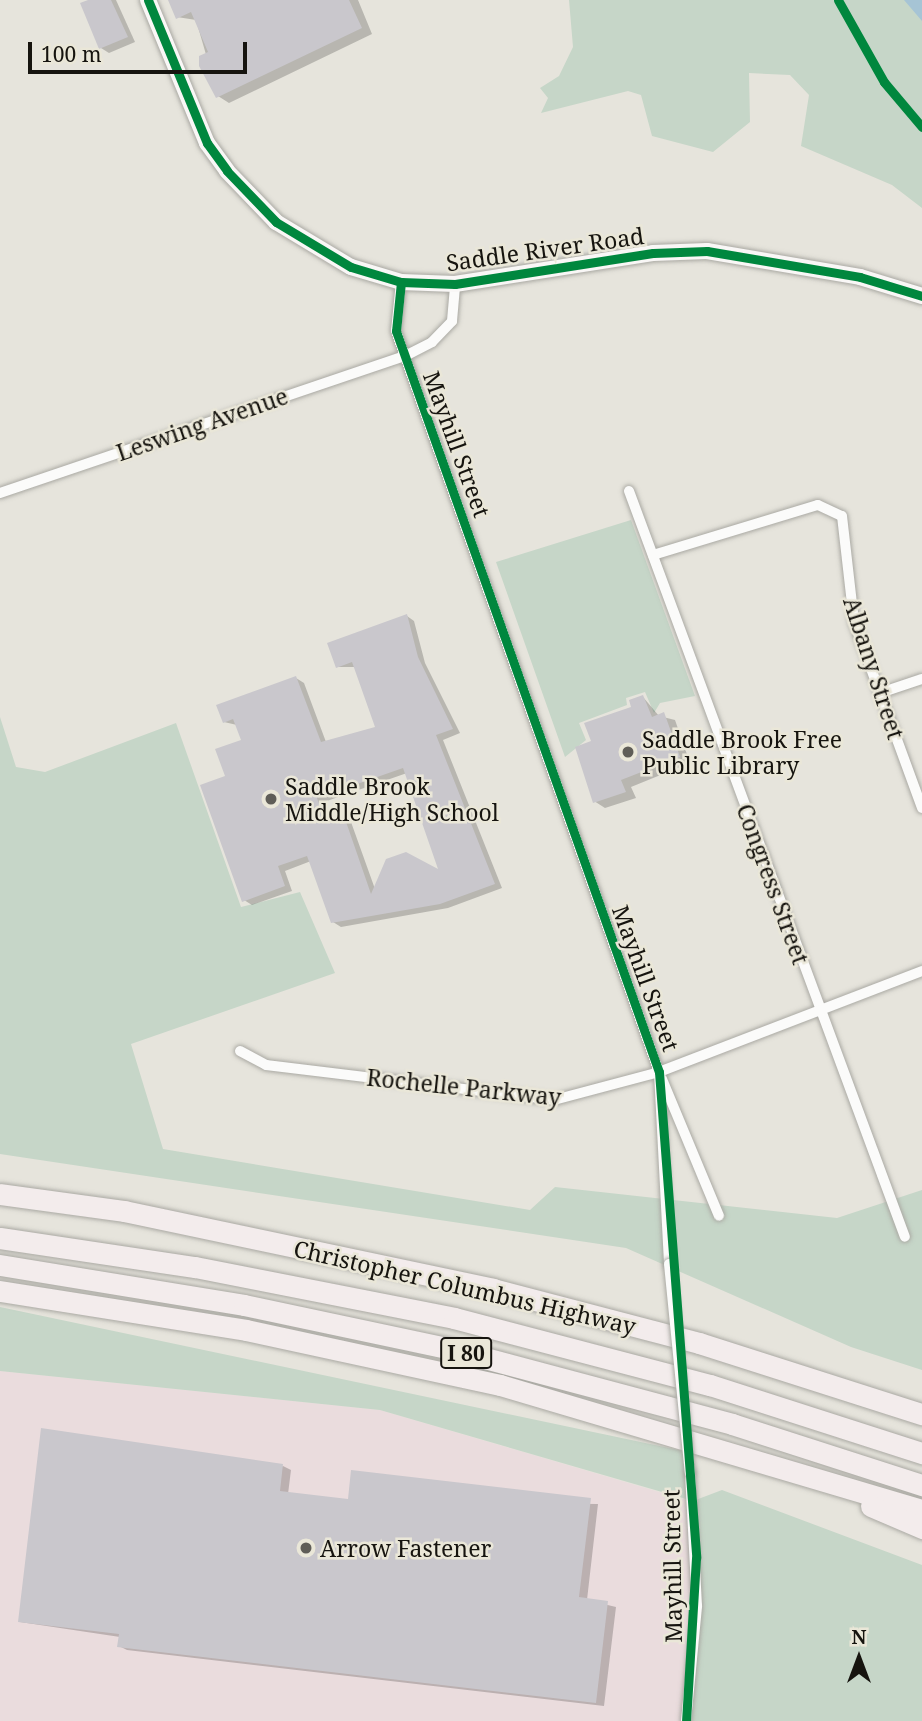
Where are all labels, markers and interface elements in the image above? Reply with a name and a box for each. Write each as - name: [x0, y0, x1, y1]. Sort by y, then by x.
- scale bar: [32, 28, 250, 72]
- text: 100 m: [41, 40, 102, 68]
- street label: Saddle River Road: [444, 221, 646, 277]
- street label: Mayhill Street: [418, 367, 496, 521]
- street label: Leswing Avenue: [113, 382, 291, 466]
- street label: Albany Street: [838, 593, 910, 743]
- place label: Saddle Brook Free Public Library: [642, 725, 842, 779]
- marker: Saddle Brook Free Public Library: [620, 744, 636, 760]
- place label: Saddle Brook Middle/High School: [285, 772, 499, 826]
- marker: Saddle Brook Middle/High School: [263, 791, 279, 807]
- street label: Congress Street: [731, 800, 815, 968]
- street label: Mayhill Street: [607, 901, 685, 1055]
- street label: Rochelle Parkway: [365, 1063, 563, 1111]
- street label: Christopher Columbus Highway: [291, 1234, 639, 1340]
- road number: I 80: [440, 1336, 492, 1370]
- street label: Mayhill Street: [657, 1489, 687, 1643]
- place label: Arrow Fastener: [320, 1534, 491, 1562]
- marker: Arrow Fastener: [298, 1540, 314, 1556]
- north arrow: [824, 1623, 894, 1693]
- text: N: [852, 1624, 866, 1650]

